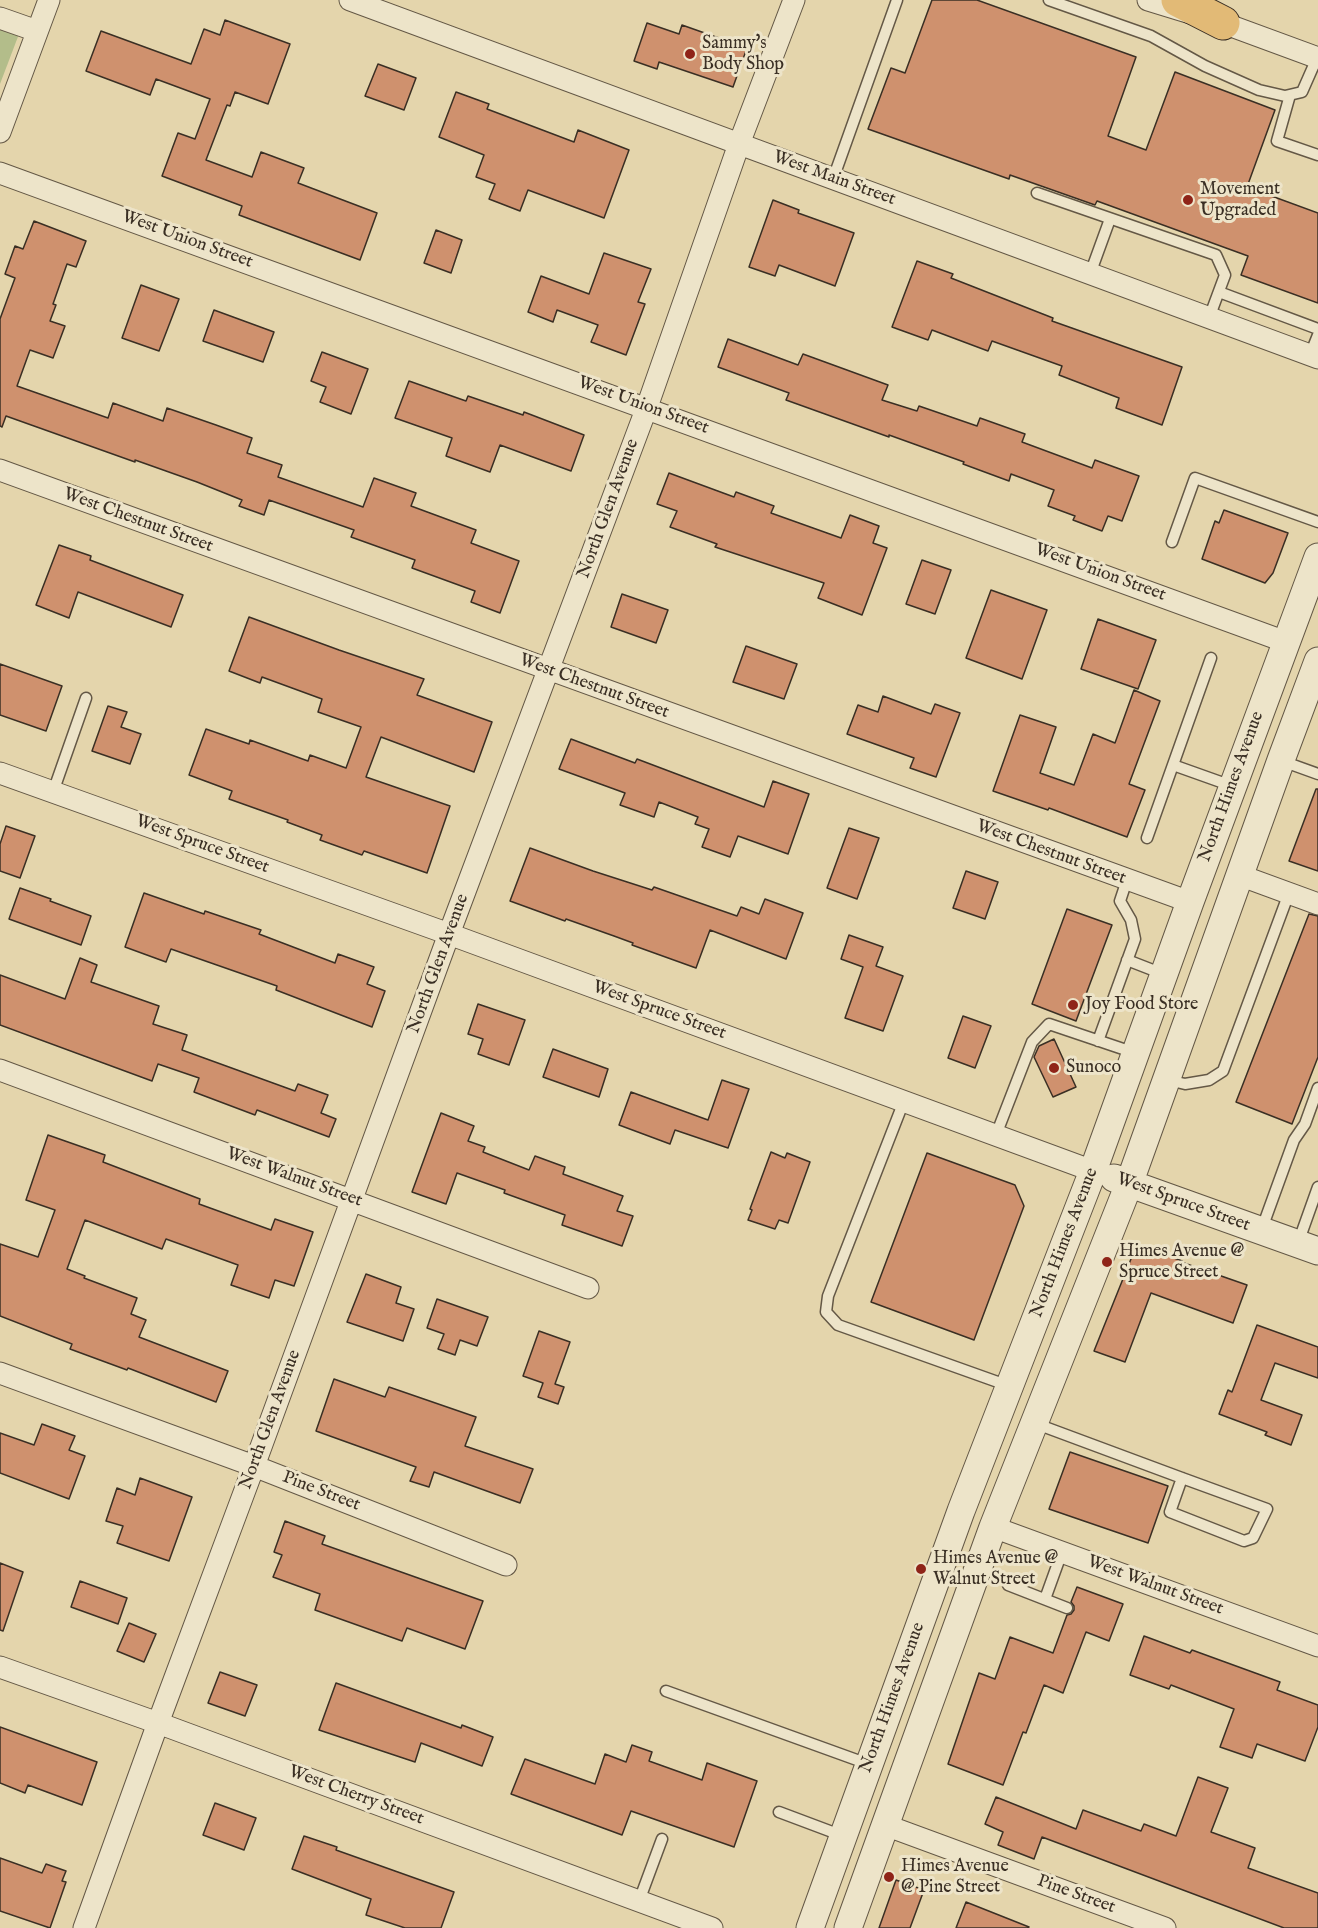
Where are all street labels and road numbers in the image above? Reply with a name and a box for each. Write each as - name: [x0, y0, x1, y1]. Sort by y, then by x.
- street label: West Main Street: [770, 147, 898, 211]
- street label: West Union Street: [119, 206, 255, 274]
- street label: West Union Street: [575, 372, 711, 440]
- street label: North Glen Avenue: [574, 436, 644, 582]
- street label: West Chestnut Street: [60, 484, 216, 558]
- street label: West Union Street: [1032, 539, 1168, 607]
- street label: West Chestnut Street: [516, 650, 672, 724]
- street label: North Himes Avenue: [1195, 709, 1269, 865]
- street label: West Spruce Street: [132, 811, 272, 879]
- street label: West Chestnut Street: [973, 816, 1129, 890]
- street label: North Glen Avenue: [404, 891, 474, 1037]
- street label: West Spruce Street: [589, 977, 729, 1045]
- street label: West Walnut Street: [223, 1143, 365, 1213]
- street label: North Himes Avenue: [1026, 1165, 1104, 1321]
- street label: West Spruce Street: [1113, 1169, 1253, 1237]
- street label: North Glen Avenue: [236, 1347, 306, 1493]
- street label: Pine Street: [279, 1467, 363, 1517]
- street label: West Walnut Street: [1084, 1551, 1226, 1621]
- street label: North Himes Avenue: [856, 1620, 930, 1776]
- street label: West Cherry Street: [285, 1762, 427, 1830]
- street label: Pine Street: [1034, 1871, 1118, 1919]

